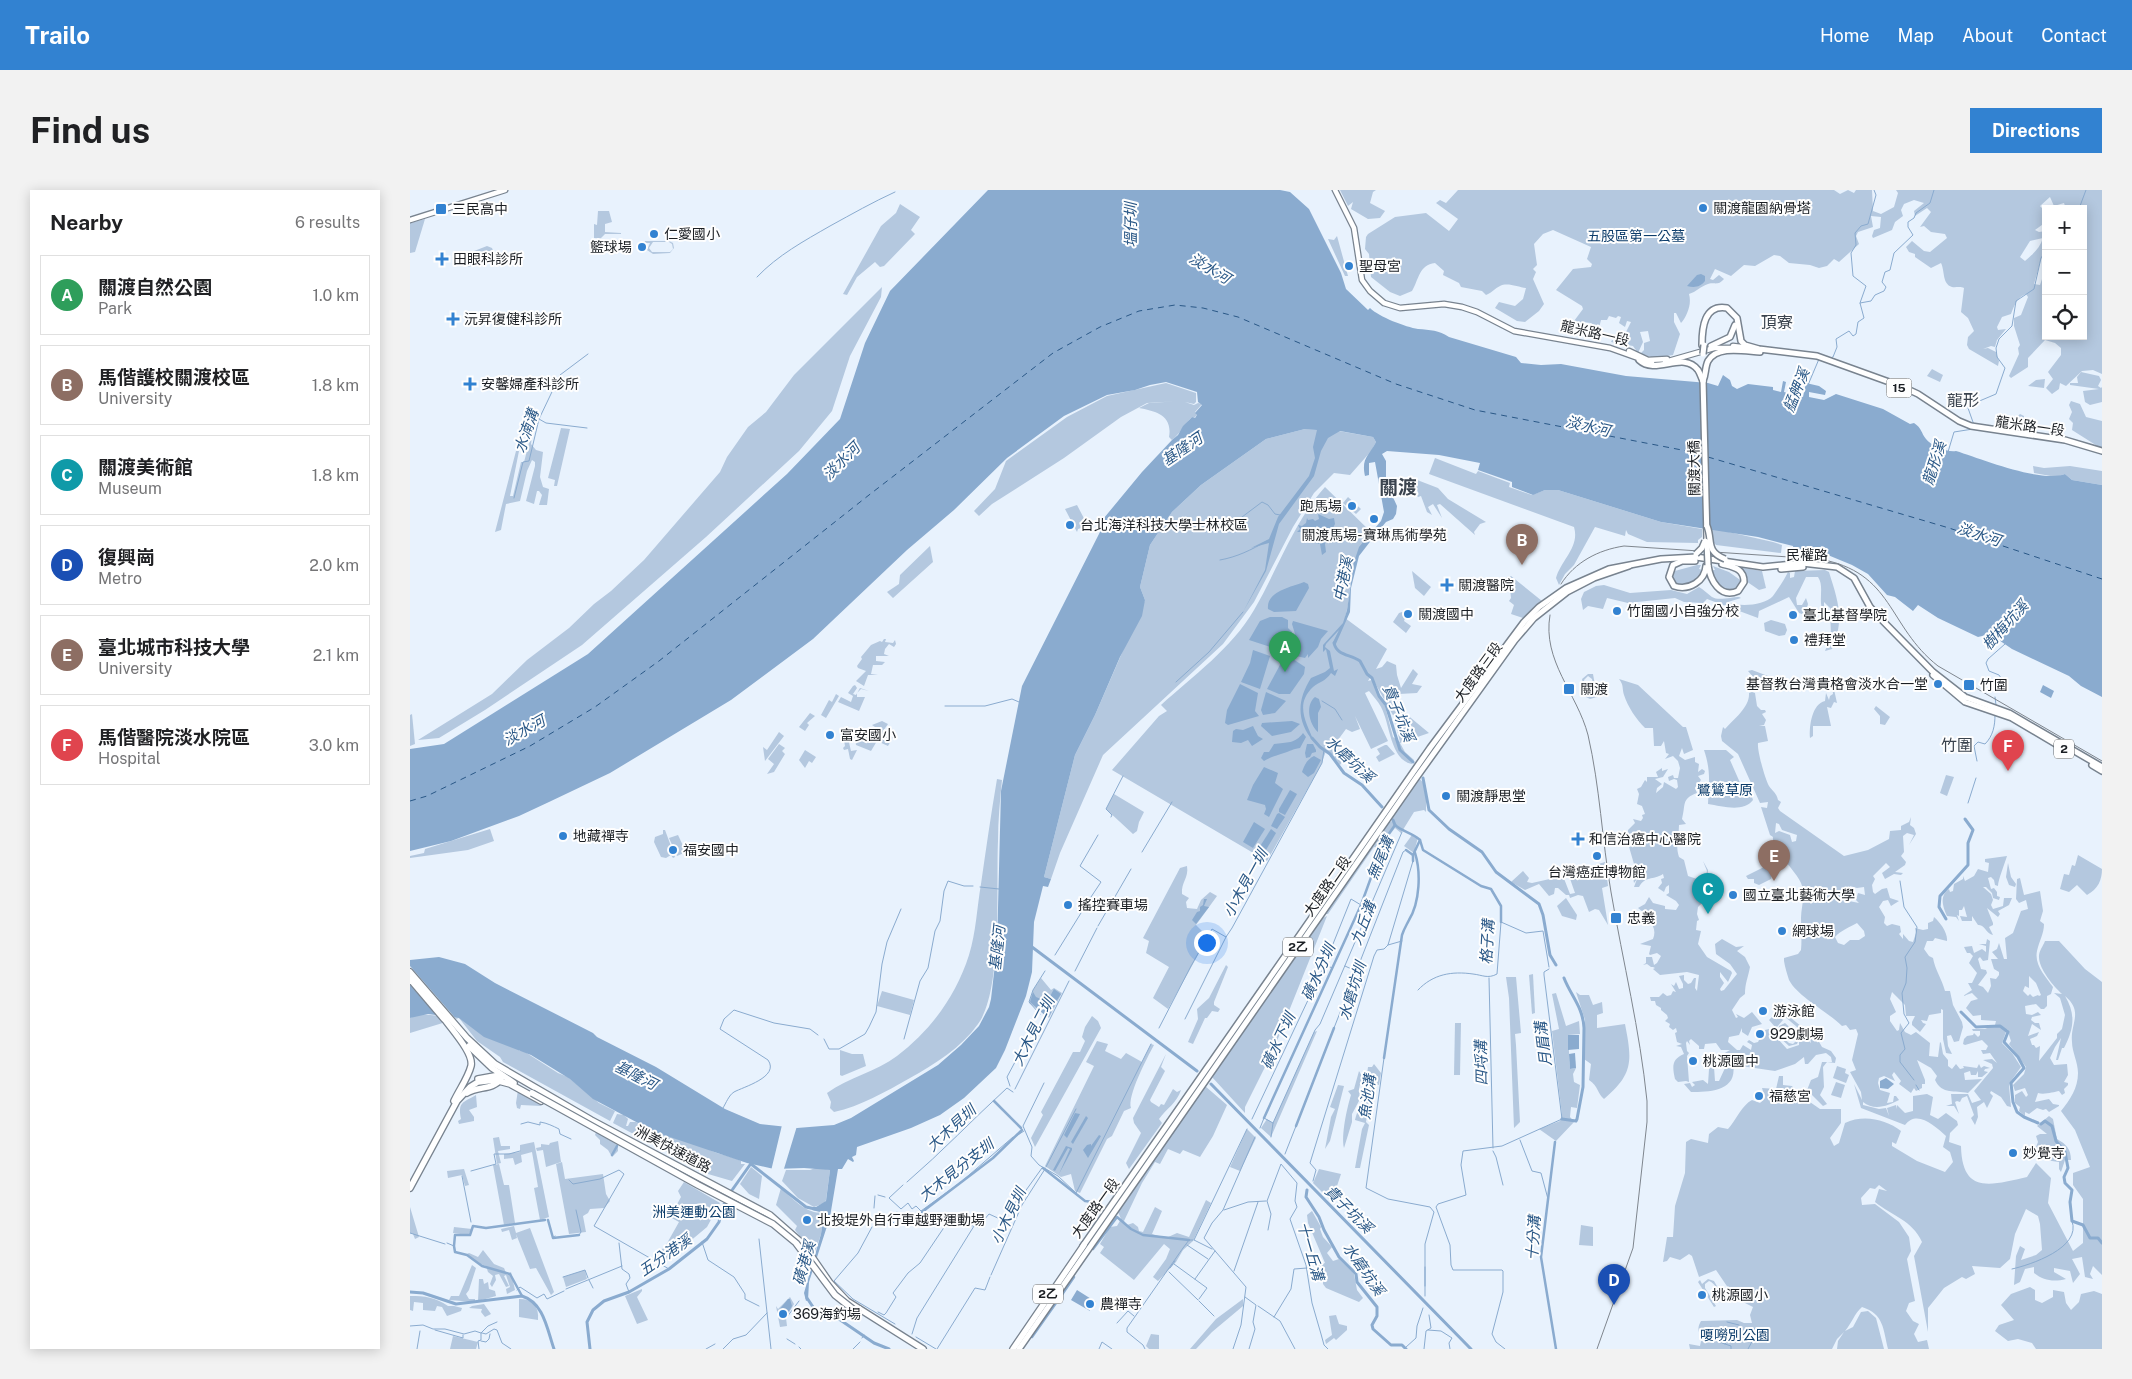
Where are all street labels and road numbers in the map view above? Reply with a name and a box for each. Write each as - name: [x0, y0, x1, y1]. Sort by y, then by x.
- street label: 龍米路一段: [1559, 317, 1631, 349]
- road number: 15: [1886, 378, 1912, 398]
- street label: 龍米路一段: [1994, 413, 2066, 439]
- street label: 關渡大橋: [1686, 440, 1702, 496]
- street label: 民權路: [1786, 547, 1828, 563]
- street label: 大度路三段: [1451, 639, 1505, 705]
- road number: 2: [2054, 740, 2074, 758]
- street label: 大度路二段: [1300, 853, 1354, 919]
- road number: 2乙: [1283, 938, 1313, 956]
- street label: 洲美快速道路: [632, 1122, 714, 1176]
- street label: 大度路一段: [1068, 1175, 1122, 1241]
- road number: 2乙: [1033, 1284, 1063, 1304]

